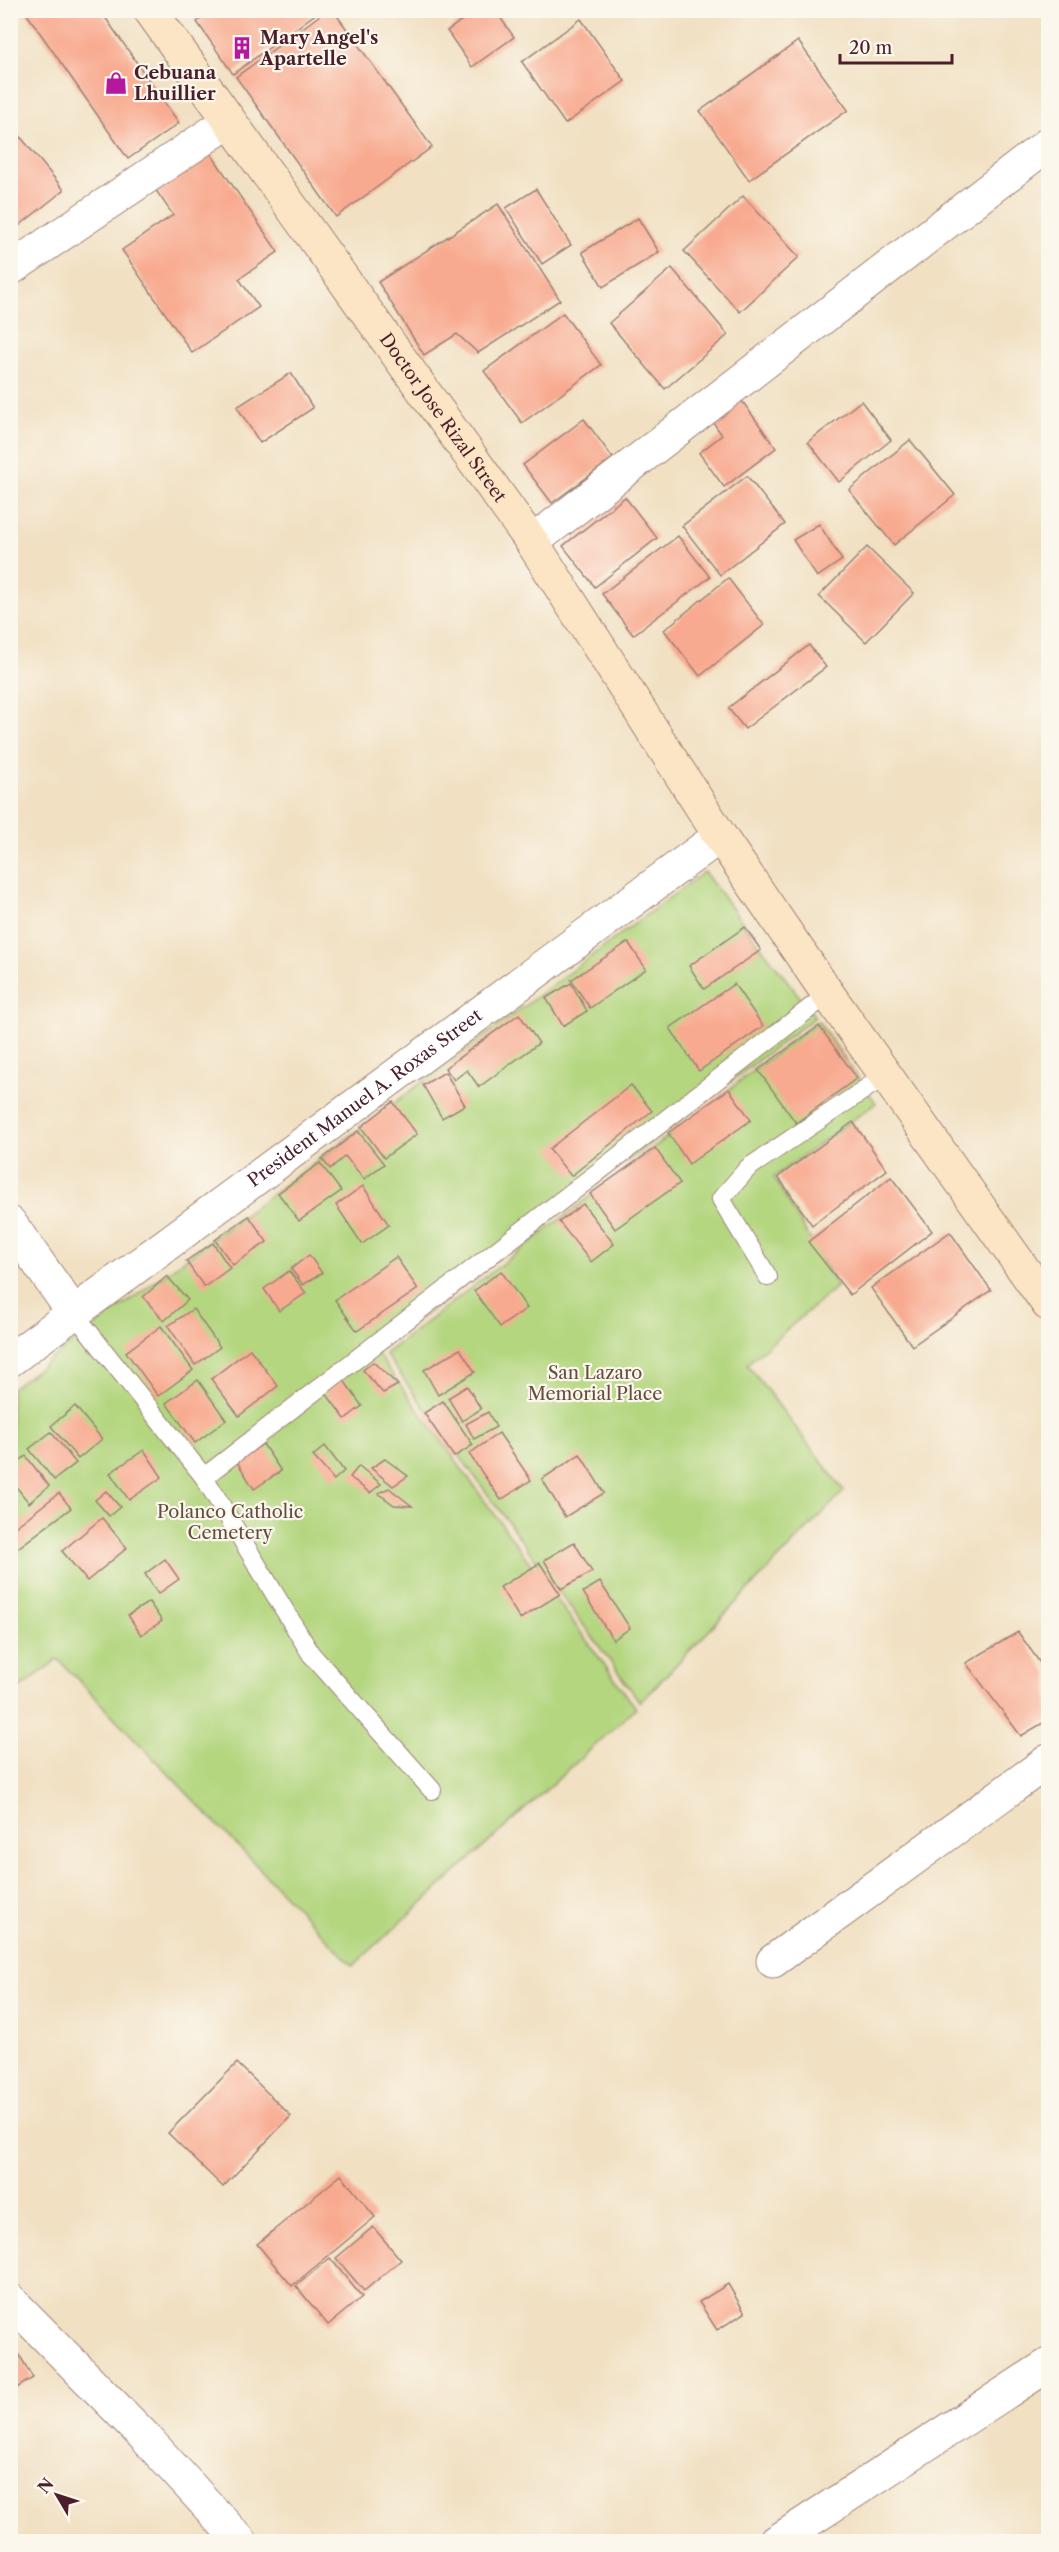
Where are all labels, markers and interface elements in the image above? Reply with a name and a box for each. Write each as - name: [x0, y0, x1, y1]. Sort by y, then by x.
- place label: Mary Angel's Apartelle: [259, 27, 378, 70]
- scale bar: [840, 27, 952, 65]
- building icon: Mary Angel's Apartelle: [229, 35, 255, 61]
- text: 20 m: [849, 37, 893, 59]
- place label: Cebuana Lhuillier: [134, 62, 217, 105]
- shop icon: Cebuana Lhuillier: [103, 70, 129, 96]
- street label: Doctor Jose Rizal Street: [375, 329, 511, 507]
- street label: President Manuel A. Roxas Street: [243, 1004, 487, 1192]
- park label: San Lazaro Memorial Place: [528, 1362, 662, 1405]
- park label: Polanco Catholic Cemetery: [157, 1501, 303, 1544]
- north arrow: [27, 2465, 87, 2525]
- text: N: [33, 2474, 58, 2497]

